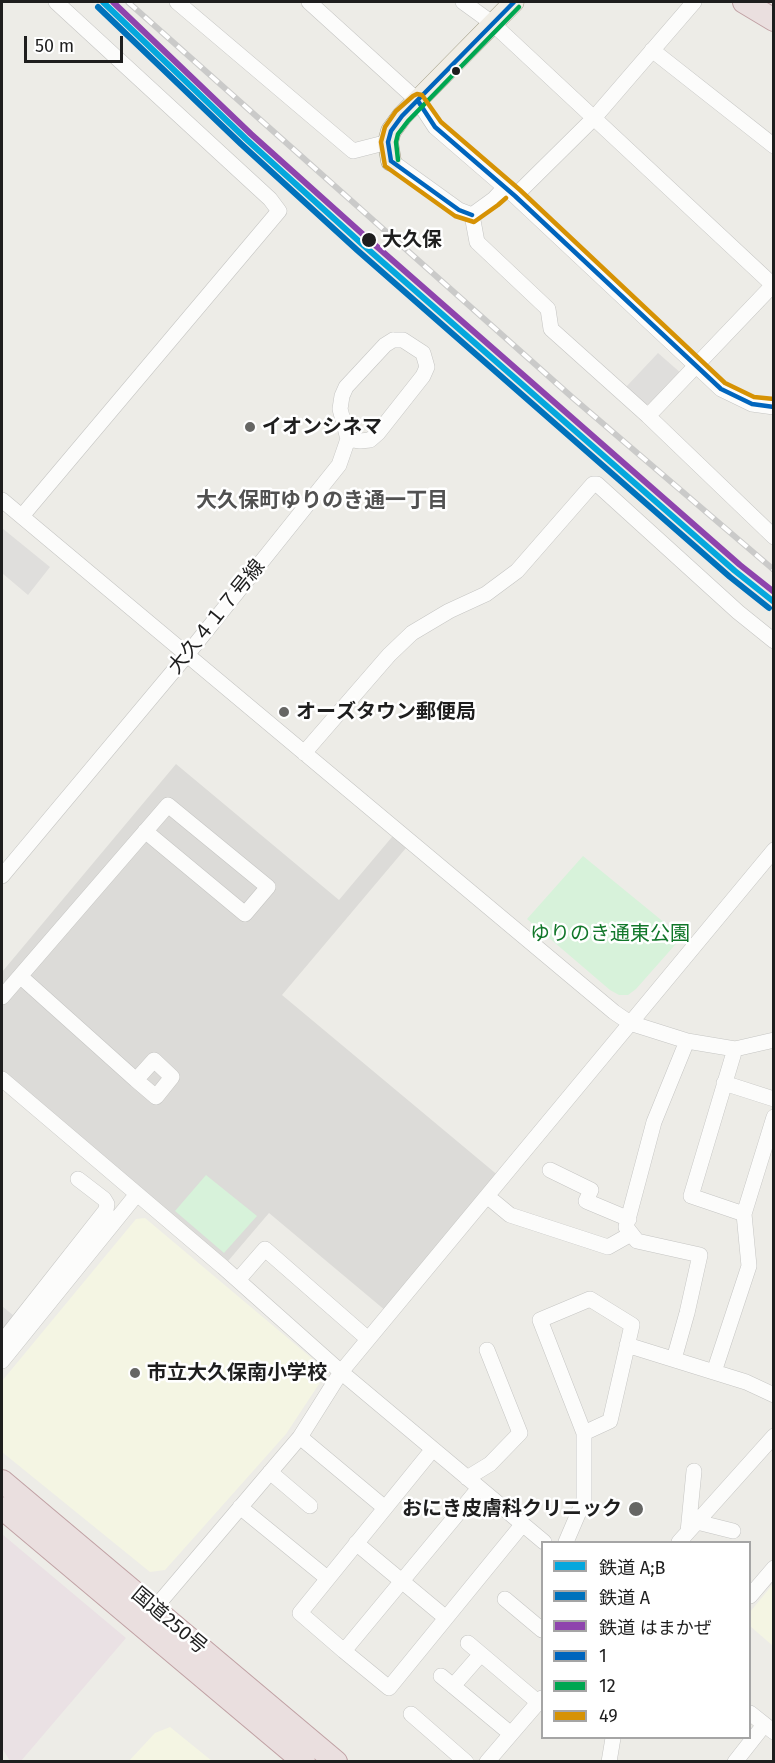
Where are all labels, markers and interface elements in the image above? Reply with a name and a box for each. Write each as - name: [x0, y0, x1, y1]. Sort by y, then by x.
- scale bar: [27, 24, 126, 62]
- text: 50 m: [35, 35, 74, 57]
- unlabelled marker: [450, 65, 462, 77]
- place label: 大久保: [382, 228, 442, 252]
- marker: 大久保: [360, 231, 378, 249]
- place label: イオンシネマ: [262, 415, 382, 439]
- marker: イオンシネマ: [243, 420, 257, 434]
- district label: 大久保町ゆりのき通一丁目: [196, 488, 448, 514]
- street label: 大久４１７号線: [164, 555, 270, 679]
- place label: オーズタウン郵便局: [296, 700, 476, 724]
- marker: オーズタウン郵便局: [277, 705, 291, 719]
- park label: ゆりのき通東公園: [530, 922, 690, 946]
- place label: 市立大久保南小学校: [147, 1361, 327, 1385]
- marker: 市立大久保南小学校: [128, 1366, 142, 1380]
- place label: おにき皮膚科クリニック: [402, 1497, 622, 1521]
- marker: おにき皮膚科クリニック: [627, 1500, 645, 1518]
- legend: [541, 1541, 751, 1739]
- text: 鉄道 A;B: [599, 1557, 665, 1579]
- street label: 国道250号: [126, 1583, 212, 1659]
- text: 鉄道 A: [599, 1587, 650, 1609]
- text: 鉄道 はまかぜ: [599, 1617, 712, 1639]
- text: 1: [599, 1645, 607, 1667]
- text: 12: [599, 1675, 616, 1697]
- text: 49: [599, 1705, 618, 1727]

